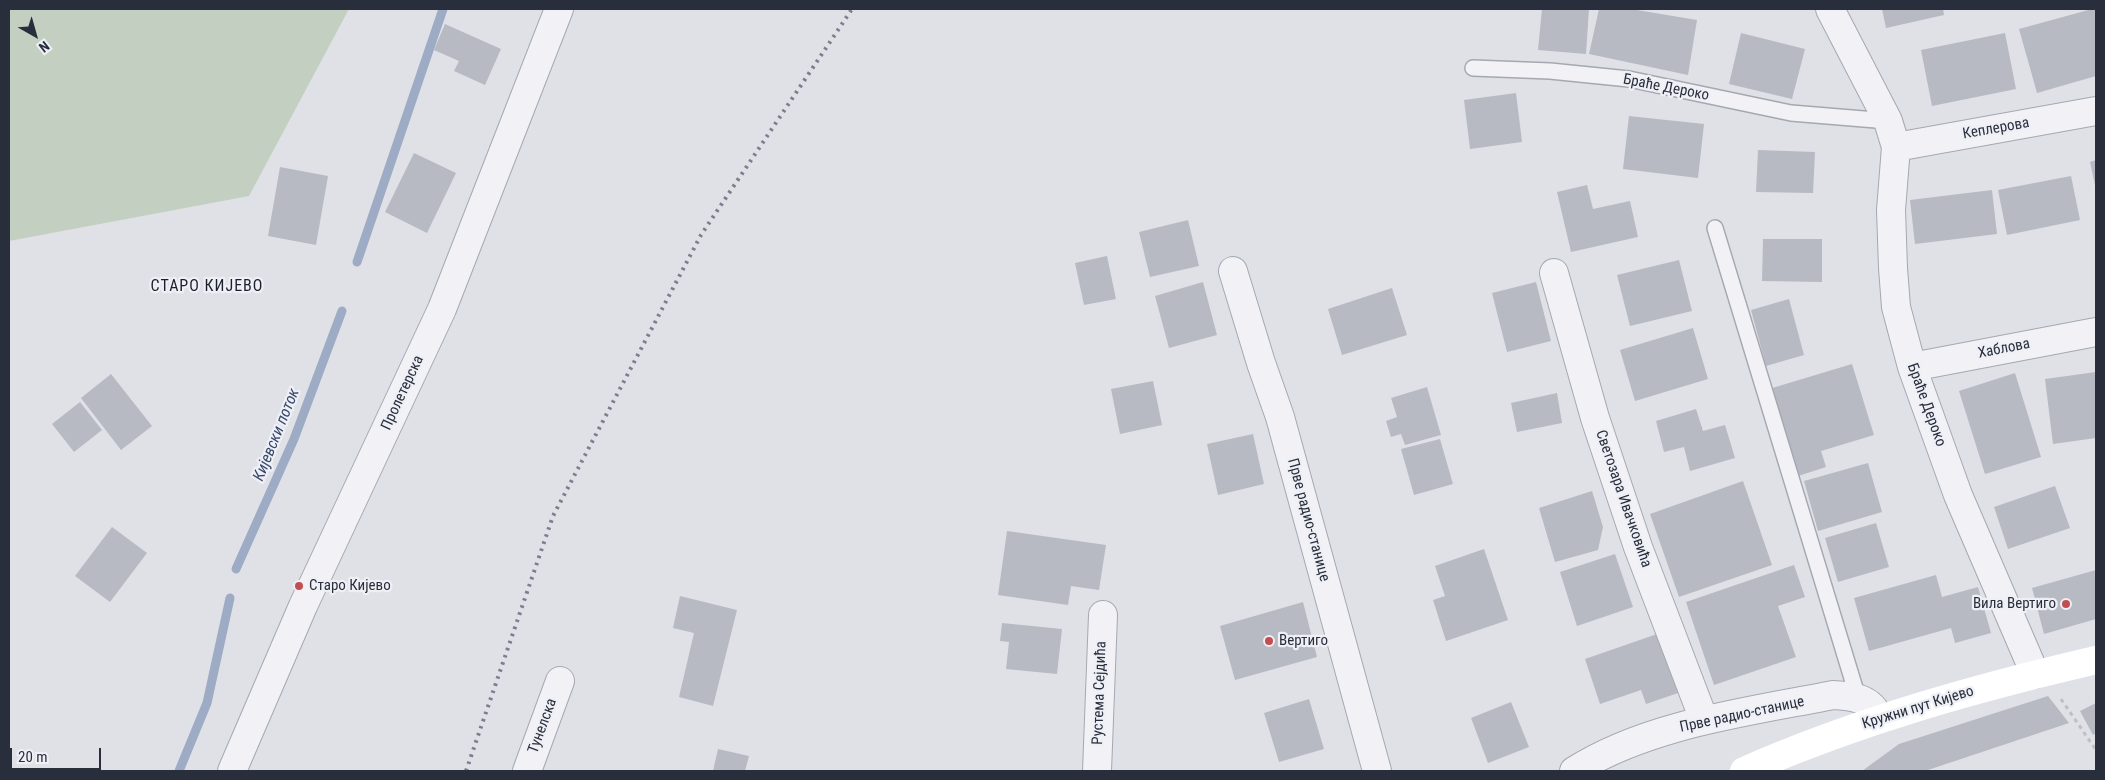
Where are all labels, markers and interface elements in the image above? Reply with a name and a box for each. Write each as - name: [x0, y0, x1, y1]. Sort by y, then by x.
- north arrow: [10, 10, 60, 60]
- text: N: [36, 38, 53, 56]
- street label: Браће Дероко: [1621, 71, 1711, 105]
- street label: Кеплерова: [1961, 114, 2031, 144]
- district label: СТАРО КИЈЕВО: [149, 277, 265, 297]
- street label: Хаблова: [1976, 335, 2032, 363]
- street label: Пролетерска: [378, 353, 428, 433]
- street label: Браће Дероко: [1903, 361, 1949, 449]
- water label: Кијевски поток: [250, 386, 304, 484]
- street label: Светозара Ивачковића: [1591, 428, 1655, 570]
- street label: Прве радио-станице: [1283, 456, 1333, 584]
- place label: Старо Кијево: [309, 577, 391, 595]
- marker: Старо Кијево: [293, 580, 305, 592]
- place label: Вила Вертиго: [1973, 595, 2056, 613]
- marker: Вила Вертиго: [2060, 598, 2072, 610]
- place label: Вертиго: [1279, 632, 1328, 650]
- marker: Вертиго: [1263, 635, 1275, 647]
- street label: Рустема Сејдића: [1089, 641, 1111, 745]
- street label: Кружни пут Кијево: [1860, 683, 1976, 733]
- street label: Прве радио-станице: [1678, 693, 1806, 737]
- street label: Тунелска: [525, 696, 561, 756]
- scale bar: [12, 738, 104, 770]
- text: 20 m: [18, 748, 48, 766]

